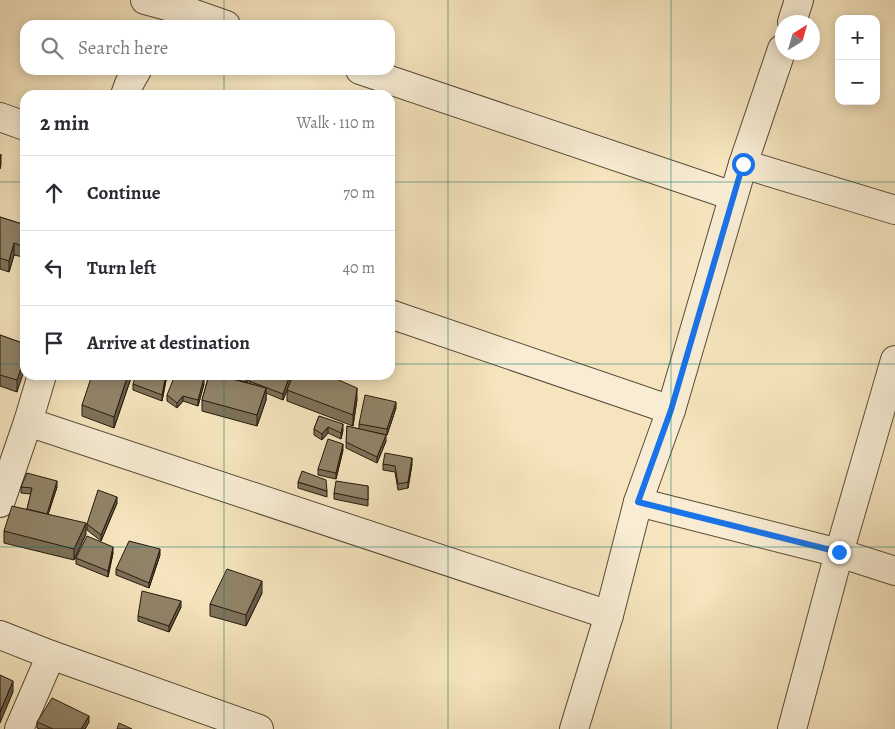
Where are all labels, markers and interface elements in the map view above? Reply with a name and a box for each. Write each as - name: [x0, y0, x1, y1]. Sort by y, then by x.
- north arrow: [775, 15, 820, 60]
- map controls: [835, 15, 880, 105]
- button: +: [835, 15, 880, 60]
- search box: [20, 20, 395, 75]
- icon: search: [38, 34, 66, 62]
- text: Search here: [78, 35, 168, 61]
- button: −: [835, 60, 880, 105]
- text: 2 min: [40, 109, 89, 137]
- text: Walk · 110 m: [297, 112, 375, 134]
- route start: [732, 153, 755, 176]
- icon: ahead: [40, 179, 68, 207]
- text: Continue: [87, 180, 161, 206]
- text: 70 m: [343, 182, 375, 204]
- icon: left: [40, 254, 68, 282]
- text: Turn left: [87, 255, 156, 281]
- text: 40 m: [343, 257, 375, 279]
- icon: arrive: [40, 329, 68, 357]
- text: Arrive at destination: [87, 330, 250, 356]
- route end: [828, 541, 851, 564]

